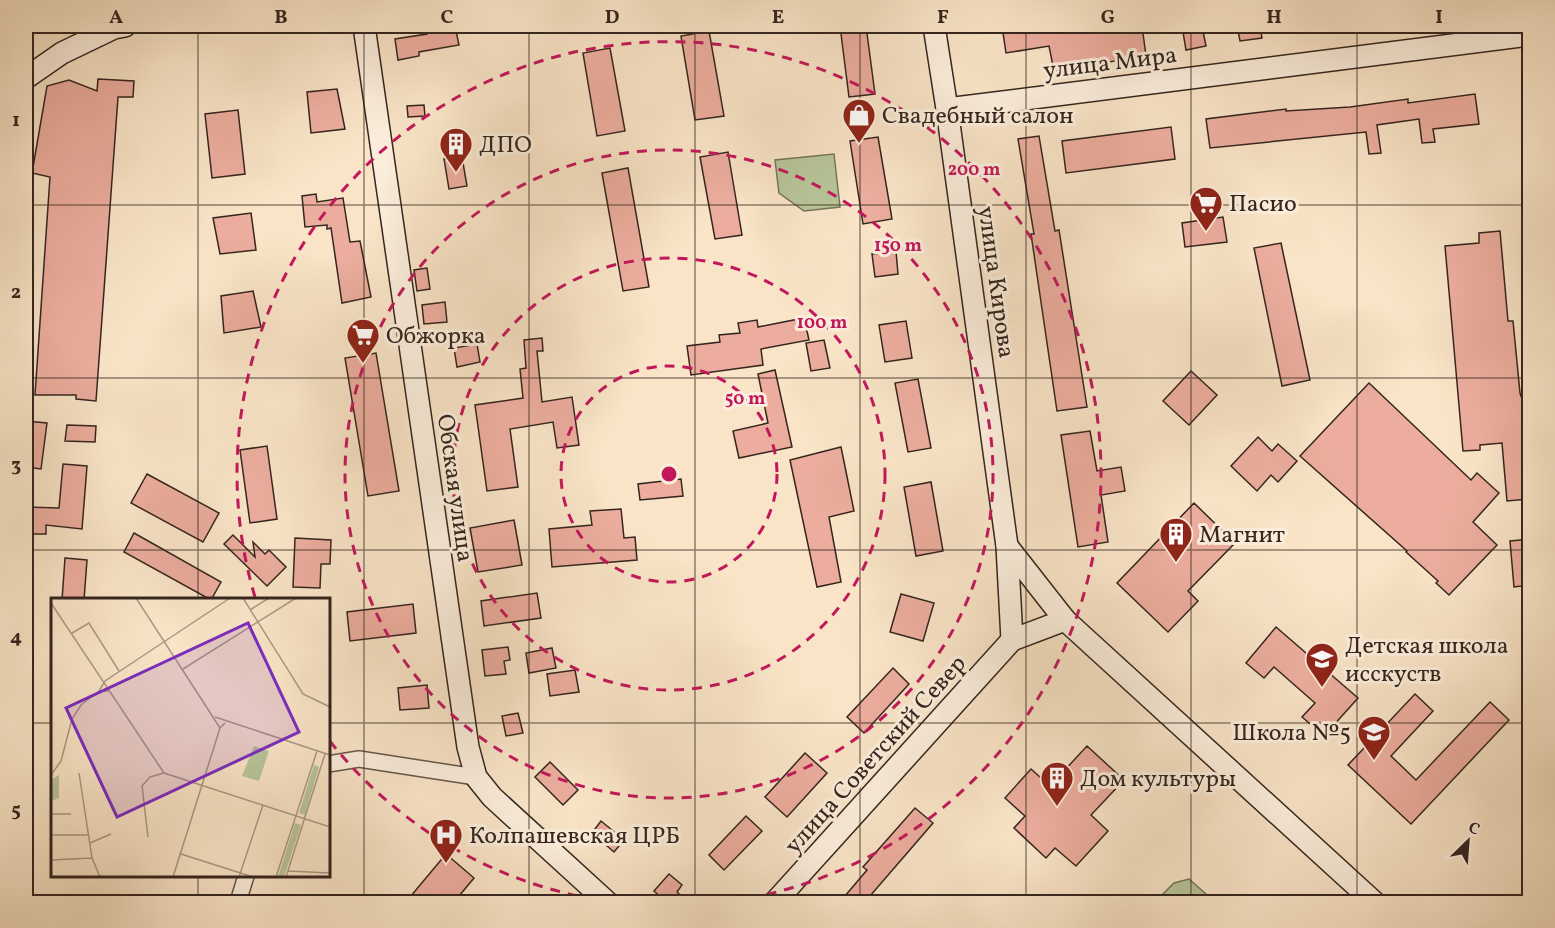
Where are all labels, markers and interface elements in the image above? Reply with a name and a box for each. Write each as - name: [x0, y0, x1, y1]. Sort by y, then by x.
- text: A: [109, 4, 123, 32]
- text: B: [274, 4, 288, 32]
- text: C: [441, 4, 454, 32]
- text: D: [605, 4, 619, 32]
- text: E: [772, 4, 784, 32]
- text: F: [937, 4, 949, 32]
- text: G: [1101, 4, 1115, 32]
- text: H: [1266, 4, 1282, 32]
- text: I: [1435, 4, 1443, 32]
- street label: улица Мира: [1042, 39, 1179, 89]
- shop icon: Свадебный салон: [841, 97, 877, 144]
- place label: Свадебный салон: [882, 100, 1074, 134]
- text: 1: [12, 107, 20, 135]
- building icon: ДПО: [438, 126, 474, 173]
- place label: ДПО: [479, 129, 532, 163]
- text: 200 m: [948, 158, 1000, 183]
- supermarket icon: Пасио: [1188, 185, 1224, 232]
- place label: Пасио: [1229, 188, 1297, 222]
- street label: улица Кирова: [968, 204, 1023, 360]
- text: 150 m: [874, 234, 922, 259]
- text: 2: [11, 279, 21, 307]
- text: 100 m: [797, 311, 847, 336]
- supermarket icon: Обжорка: [345, 317, 381, 364]
- place label: Обжорка: [386, 320, 486, 354]
- text: 50 m: [725, 387, 765, 412]
- street label: Обская улица: [427, 412, 481, 564]
- text: 3: [11, 452, 21, 480]
- centre of rings: [659, 464, 679, 484]
- building icon: Магнит: [1158, 516, 1194, 563]
- place label: Магнит: [1199, 519, 1285, 553]
- inset map: [51, 598, 330, 877]
- text: 4: [10, 624, 22, 652]
- place label: Детская школа исскуств: [1345, 630, 1509, 692]
- school or university icon: Детская школа исскуств: [1304, 641, 1340, 688]
- street label: улица Советский Север: [778, 648, 975, 862]
- school or university icon: Школа №5: [1356, 714, 1392, 761]
- place label: Школа №5: [1232, 717, 1351, 751]
- building icon: Дом культуры: [1039, 760, 1075, 807]
- place label: Дом культуры: [1080, 763, 1236, 797]
- text: 5: [11, 797, 21, 825]
- north arrow: [1438, 811, 1498, 871]
- hospital icon: Колпашевская ЦРБ: [428, 817, 464, 864]
- text: С: [1464, 817, 1483, 841]
- place label: Колпашевская ЦРБ: [469, 820, 680, 854]

